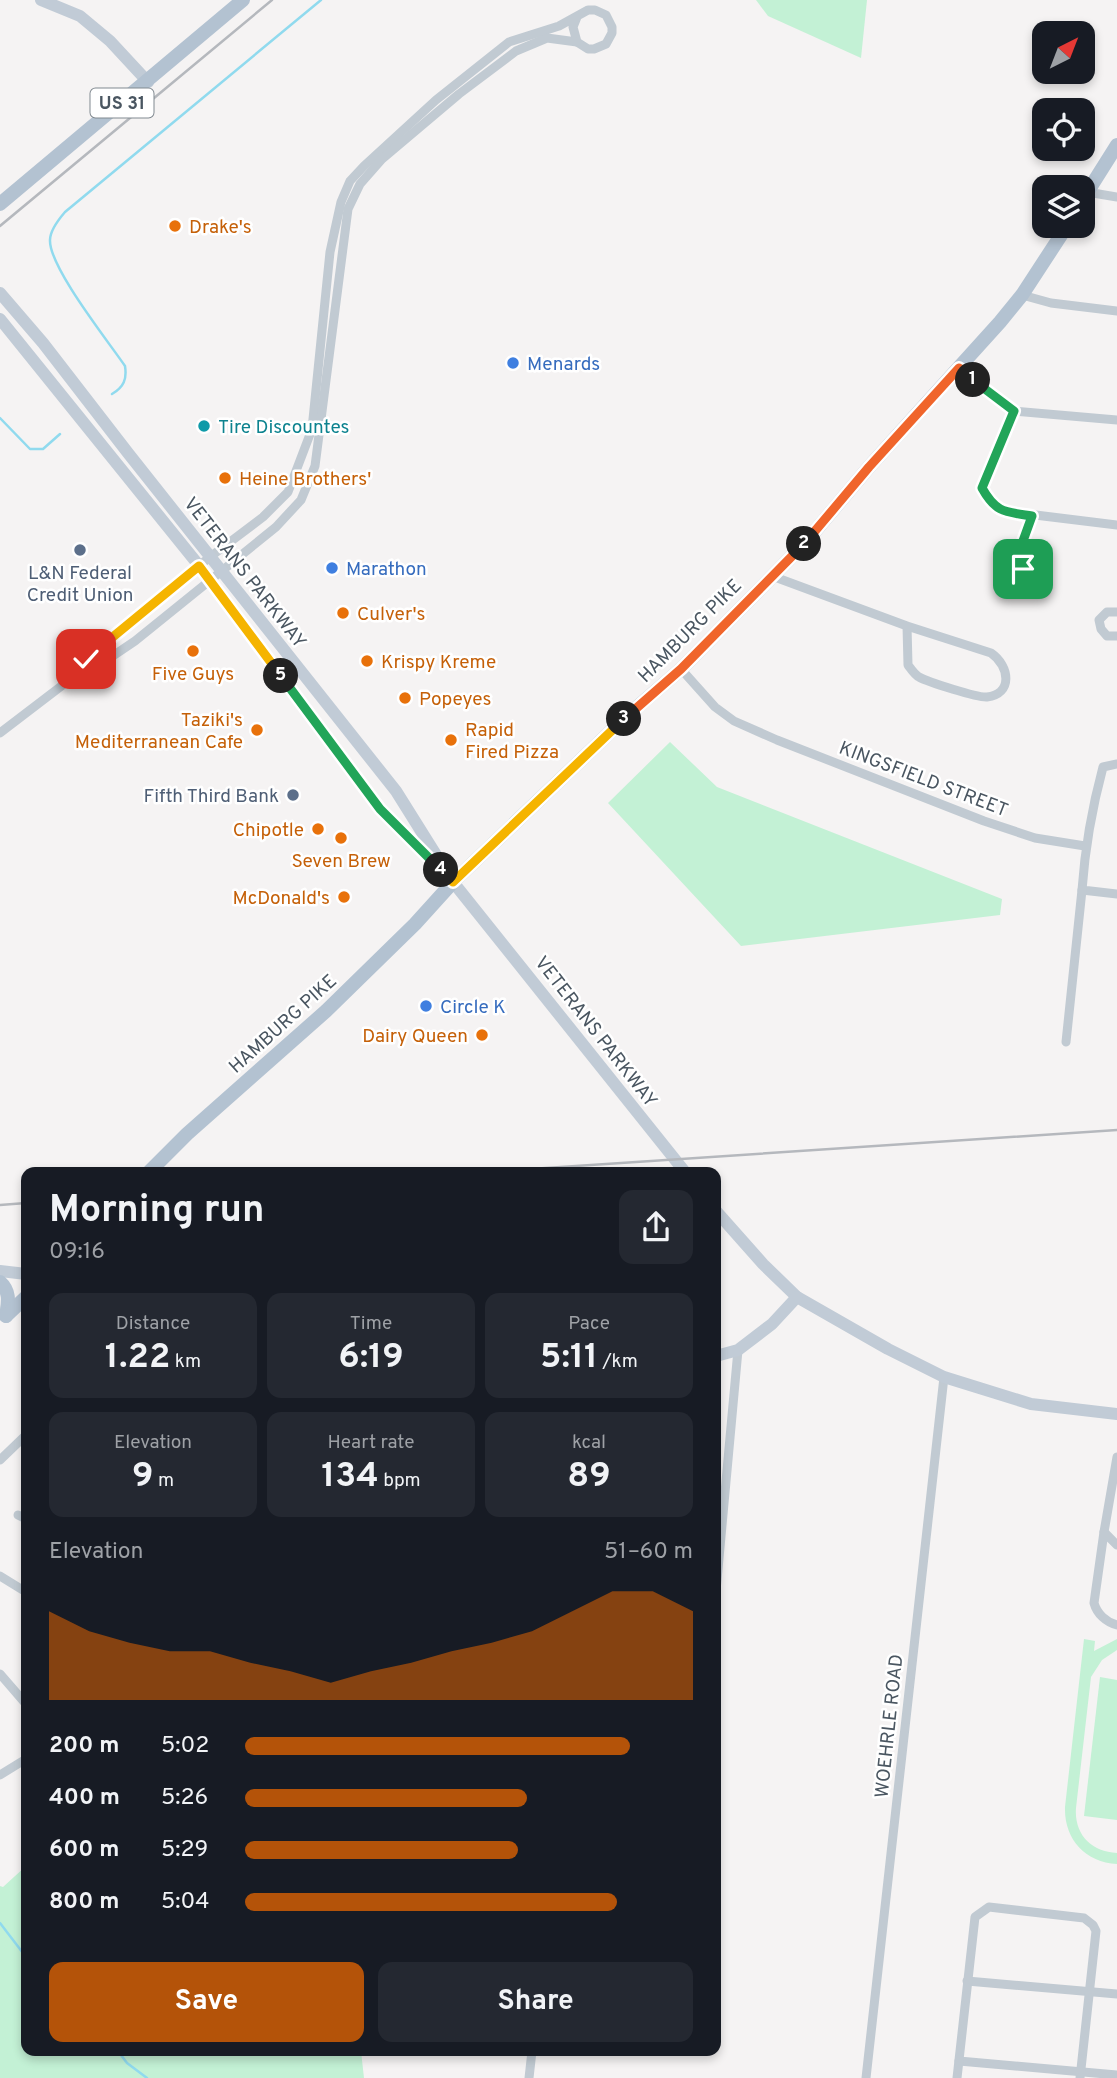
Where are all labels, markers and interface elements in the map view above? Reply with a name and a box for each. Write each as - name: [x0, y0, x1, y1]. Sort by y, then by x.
- north arrow: [1032, 21, 1096, 84]
- map controls: [1032, 21, 1095, 238]
- road number: US 31: [90, 88, 154, 118]
- button: locate: [1032, 98, 1095, 161]
- button: layers: [1032, 175, 1095, 238]
- place label: Drake's: [189, 216, 252, 240]
- marker: Drake's: [167, 218, 183, 234]
- place label: Menards: [527, 353, 600, 377]
- marker: Menards: [505, 355, 521, 371]
- pin: 1: [956, 362, 990, 398]
- text: 1: [969, 367, 976, 391]
- place label: Tire Discountes: [218, 416, 349, 440]
- marker: Tire Discountes: [196, 418, 212, 434]
- place label: Heine Brothers': [239, 468, 371, 492]
- marker: Heine Brothers': [217, 470, 233, 486]
- street label: VETERANS PARKWAY: [178, 493, 311, 654]
- pin: 2: [786, 526, 822, 562]
- text: 2: [798, 531, 809, 555]
- pin: [993, 539, 1053, 599]
- marker: L&N Federal Credit Union: [72, 542, 88, 558]
- icon: arrive: [1004, 550, 1042, 588]
- place label: Marathon: [346, 558, 427, 582]
- marker: Marathon: [324, 560, 340, 576]
- place label: L&N Federal Credit Union: [27, 562, 133, 608]
- street label: HAMBURG PIKE: [633, 574, 747, 688]
- place label: Culver's: [357, 603, 425, 627]
- marker: Culver's: [335, 605, 351, 621]
- pin: [56, 629, 116, 689]
- icon: check: [67, 640, 105, 678]
- marker: Five Guys: [185, 643, 201, 659]
- place label: Krispy Kreme: [381, 651, 496, 675]
- marker: Krispy Kreme: [359, 653, 375, 669]
- pin: 5: [264, 658, 298, 694]
- place label: Five Guys: [152, 663, 234, 687]
- text: 5: [275, 663, 286, 687]
- place label: Popeyes: [419, 688, 491, 712]
- marker: Popeyes: [397, 690, 413, 706]
- pin: 3: [606, 702, 642, 736]
- text: 3: [618, 706, 629, 730]
- place label: Taziki's Mediterranean Cafe: [75, 709, 243, 755]
- place label: Rapid Fired Pizza: [465, 719, 559, 765]
- marker: Taziki's Mediterranean Cafe: [249, 722, 265, 738]
- marker: Rapid Fired Pizza: [443, 732, 459, 748]
- street label: KINGSFIELD STREET: [835, 737, 1011, 823]
- place label: Fifth Third Bank: [143, 785, 279, 809]
- marker: Fifth Third Bank: [285, 787, 301, 803]
- place label: Chipotle: [233, 819, 304, 843]
- marker: Chipotle: [310, 821, 326, 837]
- marker: Seven Brew: [333, 830, 349, 846]
- place label: Seven Brew: [291, 850, 391, 874]
- pin: 4: [424, 852, 458, 888]
- text: 4: [434, 857, 447, 881]
- place label: McDonald's: [232, 887, 330, 911]
- marker: McDonald's: [336, 889, 352, 905]
- street label: VETERANS PARKWAY: [529, 952, 662, 1113]
- street label: HAMBURG PIKE: [224, 970, 342, 1079]
- place label: Circle K: [440, 996, 506, 1020]
- marker: Circle K: [418, 998, 434, 1014]
- place label: Dairy Queen: [362, 1025, 468, 1049]
- marker: Dairy Queen: [474, 1027, 490, 1043]
- text: Morning run: [49, 1187, 265, 1236]
- button: share: [619, 1190, 693, 1264]
- text: 09:16: [49, 1238, 105, 1267]
- text: Distance: [116, 1312, 190, 1336]
- text: Time: [350, 1312, 392, 1336]
- text: Pace: [568, 1312, 610, 1336]
- text: 1.22: [105, 1336, 170, 1380]
- text: 6:19: [338, 1336, 404, 1380]
- text: 5:11: [540, 1336, 598, 1380]
- text: km: [170, 1350, 201, 1374]
- text: /km: [598, 1350, 638, 1374]
- text: Elevation: [114, 1431, 192, 1455]
- text: Heart rate: [328, 1431, 414, 1455]
- text: kcal: [572, 1431, 606, 1455]
- text: 9: [132, 1455, 153, 1499]
- text: 134: [321, 1455, 379, 1499]
- text: 89: [567, 1455, 611, 1499]
- text: m: [153, 1469, 174, 1493]
- text: bpm: [379, 1469, 421, 1493]
- text: Elevation: [49, 1538, 144, 1567]
- text: 51–60 m: [604, 1538, 693, 1567]
- street label: WOEHRLE ROAD: [871, 1653, 909, 1799]
- text: 200 m: [49, 1732, 119, 1761]
- text: 5:02: [161, 1732, 209, 1761]
- text: 400 m: [49, 1784, 120, 1813]
- text: 5:26: [161, 1784, 208, 1813]
- text: 600 m: [49, 1836, 119, 1865]
- text: 5:29: [161, 1836, 208, 1865]
- text: 800 m: [49, 1888, 119, 1917]
- text: 5:04: [161, 1888, 210, 1917]
- button: Save: [49, 1962, 364, 2042]
- button: Share: [378, 1962, 693, 2042]

